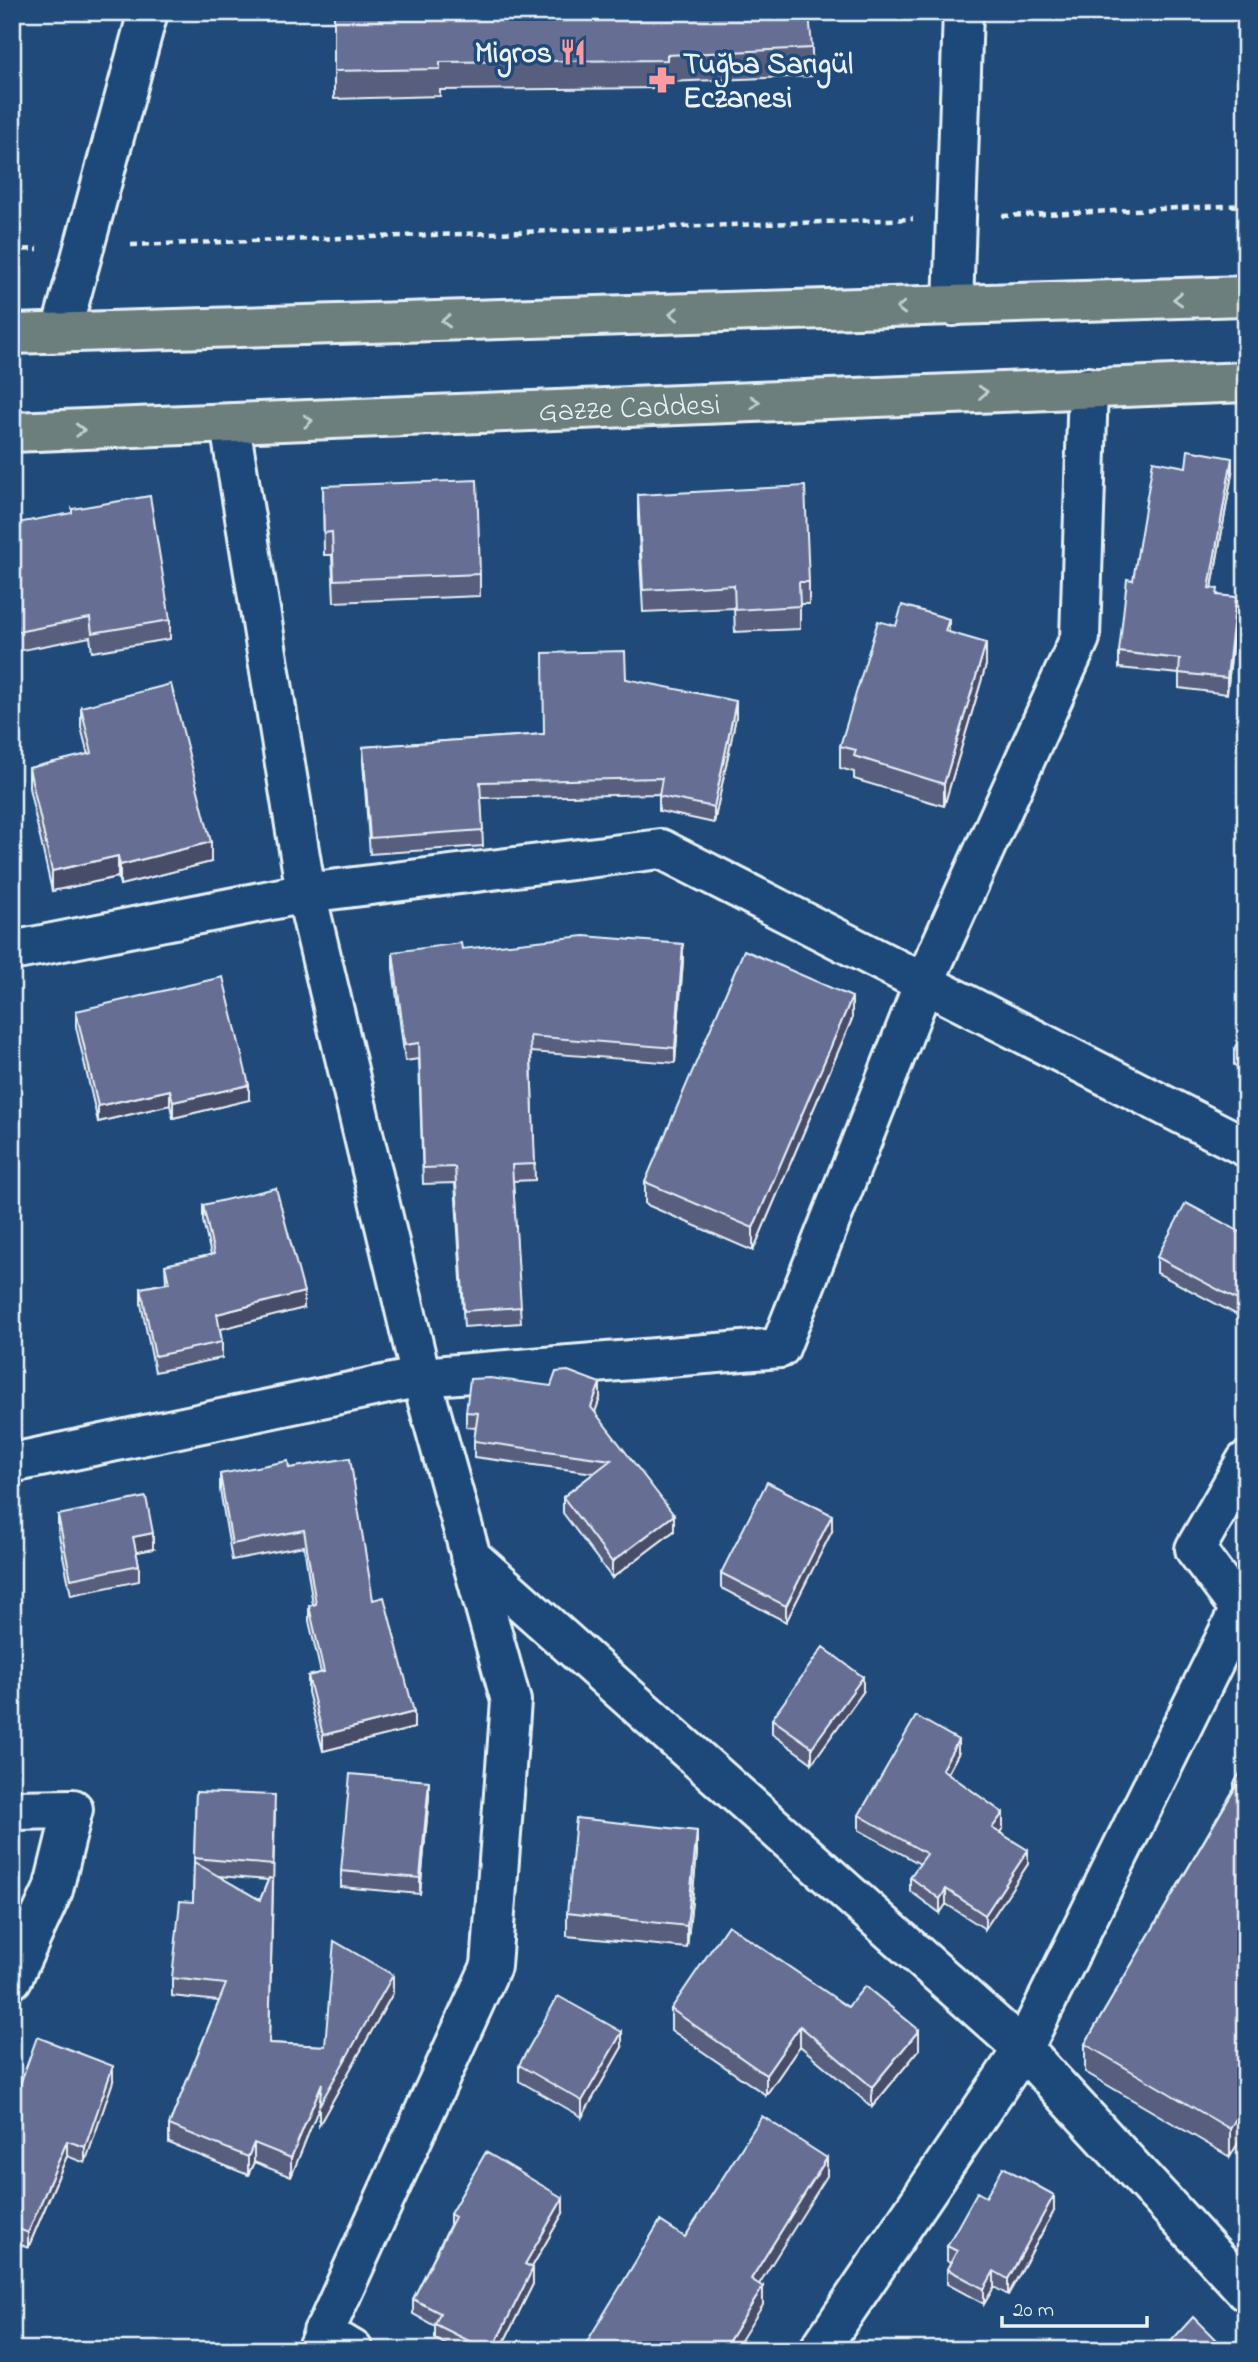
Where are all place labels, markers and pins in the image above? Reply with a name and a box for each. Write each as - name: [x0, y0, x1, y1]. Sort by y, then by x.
- place label: Migros: [475, 33, 552, 78]
- restaurant icon: Migros: [558, 37, 588, 67]
- place label: Tuğba Sarıgül Eczanesi: [683, 44, 853, 122]
- pharmacy icon: Tuğba Sarıgül Eczanesi: [647, 65, 677, 95]

